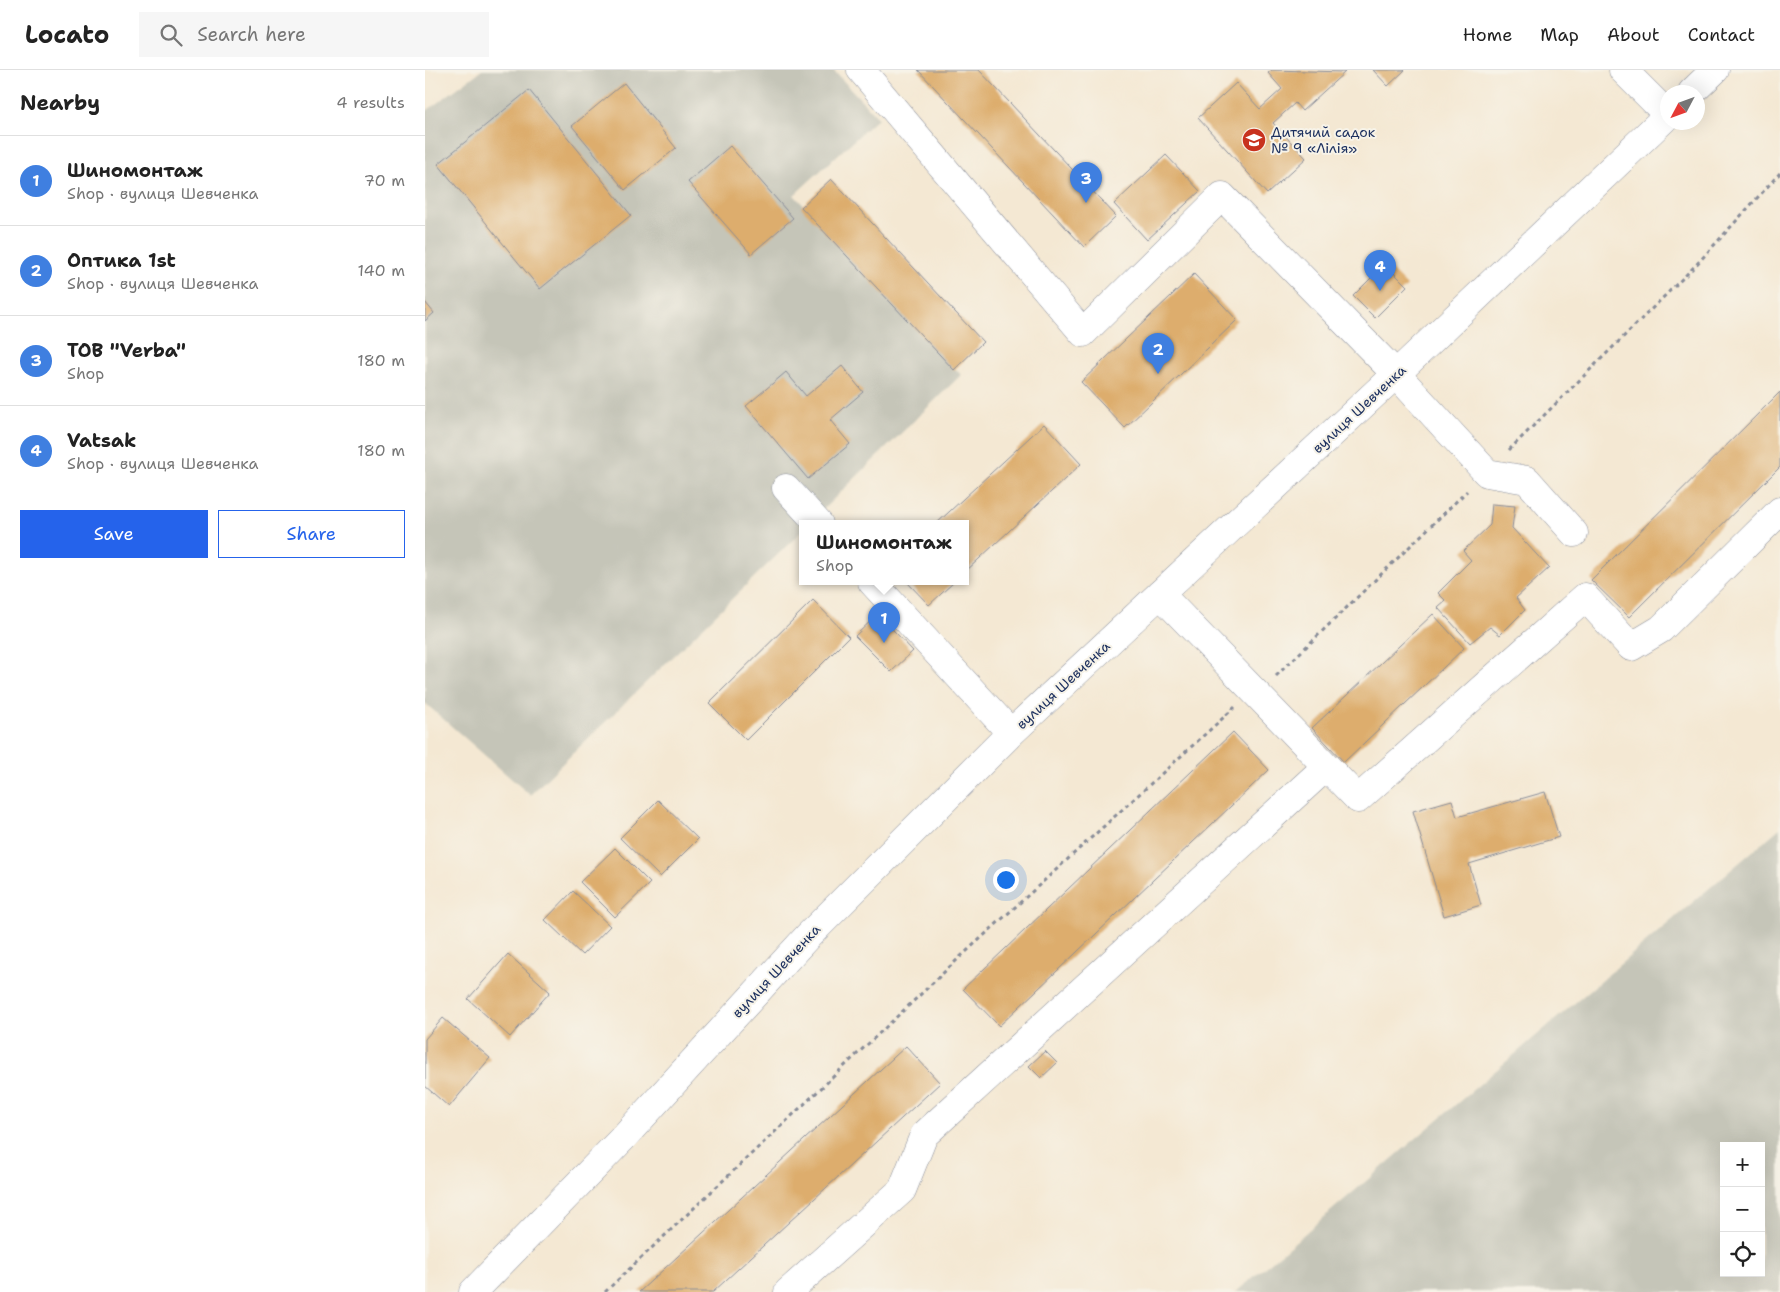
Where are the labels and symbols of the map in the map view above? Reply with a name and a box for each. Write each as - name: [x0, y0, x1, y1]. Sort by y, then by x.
- north arrow: [1660, 85, 1705, 130]
- place label: Дитячий садок № 9 «Лілія»: [1271, 123, 1376, 157]
- school or university icon: Дитячий садок № 9 «Лілія»: [1241, 127, 1267, 153]
- pin: 3: [1070, 162, 1102, 203]
- pin: 4: [1364, 250, 1396, 291]
- pin: 2: [1142, 333, 1174, 374]
- street label: вулиця Шевченка: [1308, 361, 1410, 457]
- pin: 1: [868, 602, 900, 643]
- street label: вулиця Шевченка: [1012, 637, 1114, 733]
- your location: [993, 867, 1019, 893]
- street label: вулиця Шевченка: [728, 920, 824, 1022]

